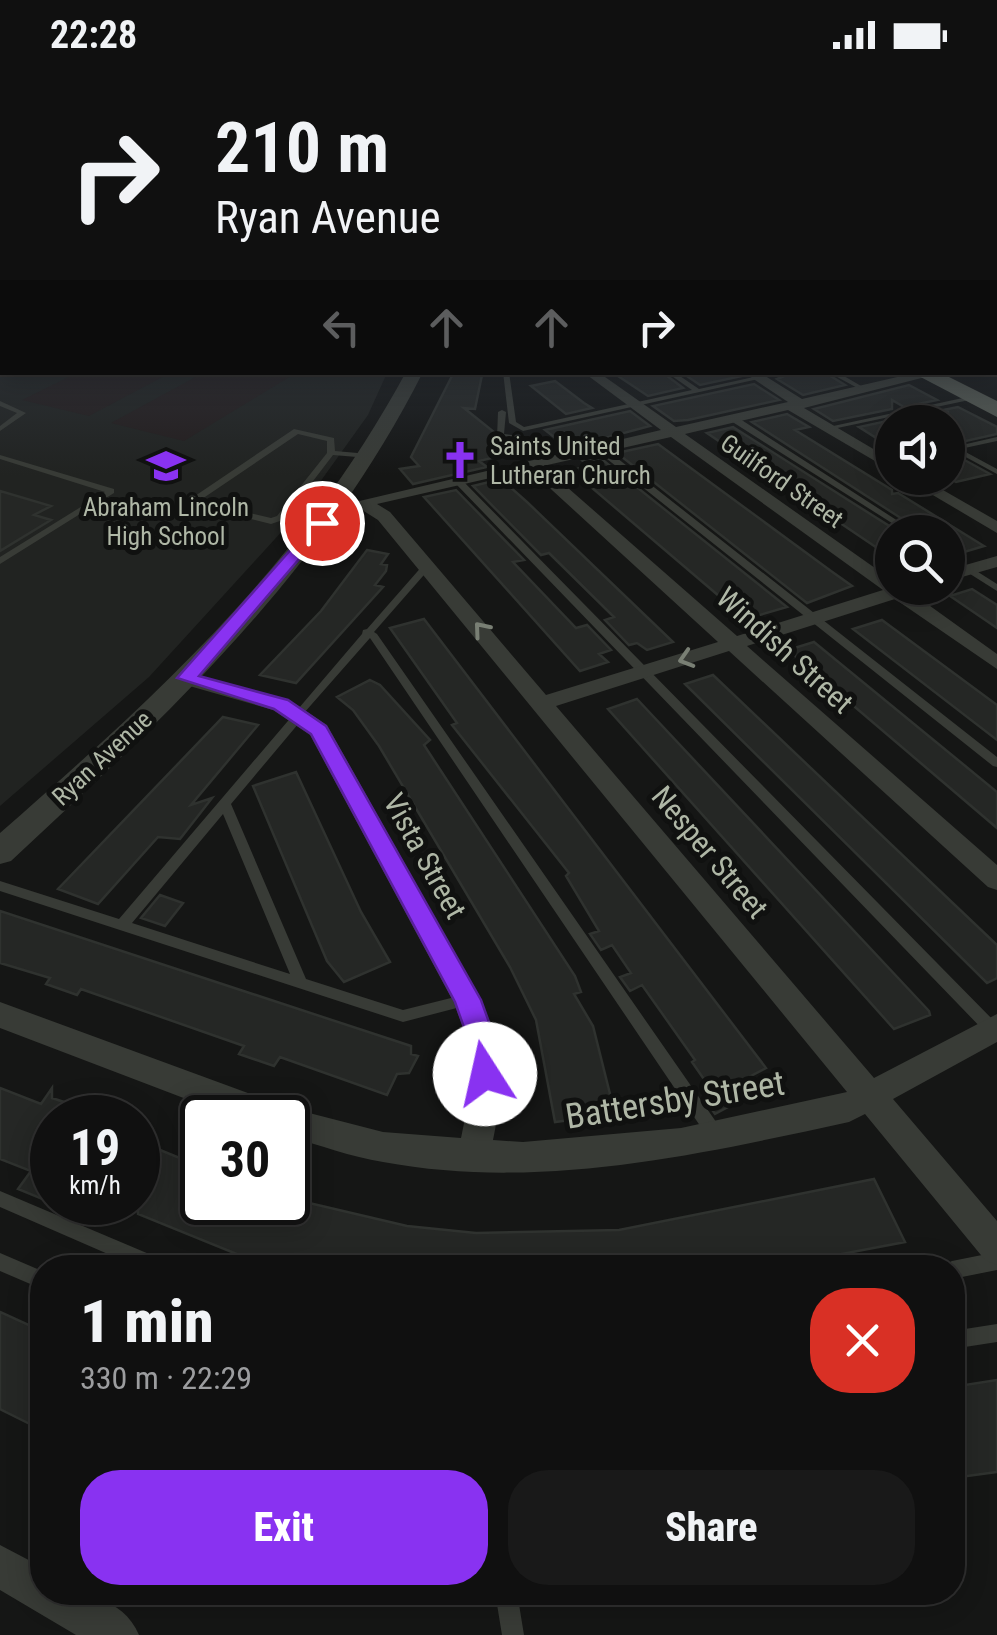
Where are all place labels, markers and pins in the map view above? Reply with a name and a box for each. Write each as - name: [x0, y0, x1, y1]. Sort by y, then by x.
- place label: Saints United Lutheran Church: [490, 432, 651, 490]
- church icon: Saints United Lutheran Church: [439, 439, 481, 481]
- school or university icon: Abraham Lincoln High School: [145, 445, 187, 487]
- pin: [280, 481, 365, 566]
- place label: Abraham Lincoln High School: [83, 493, 249, 551]

